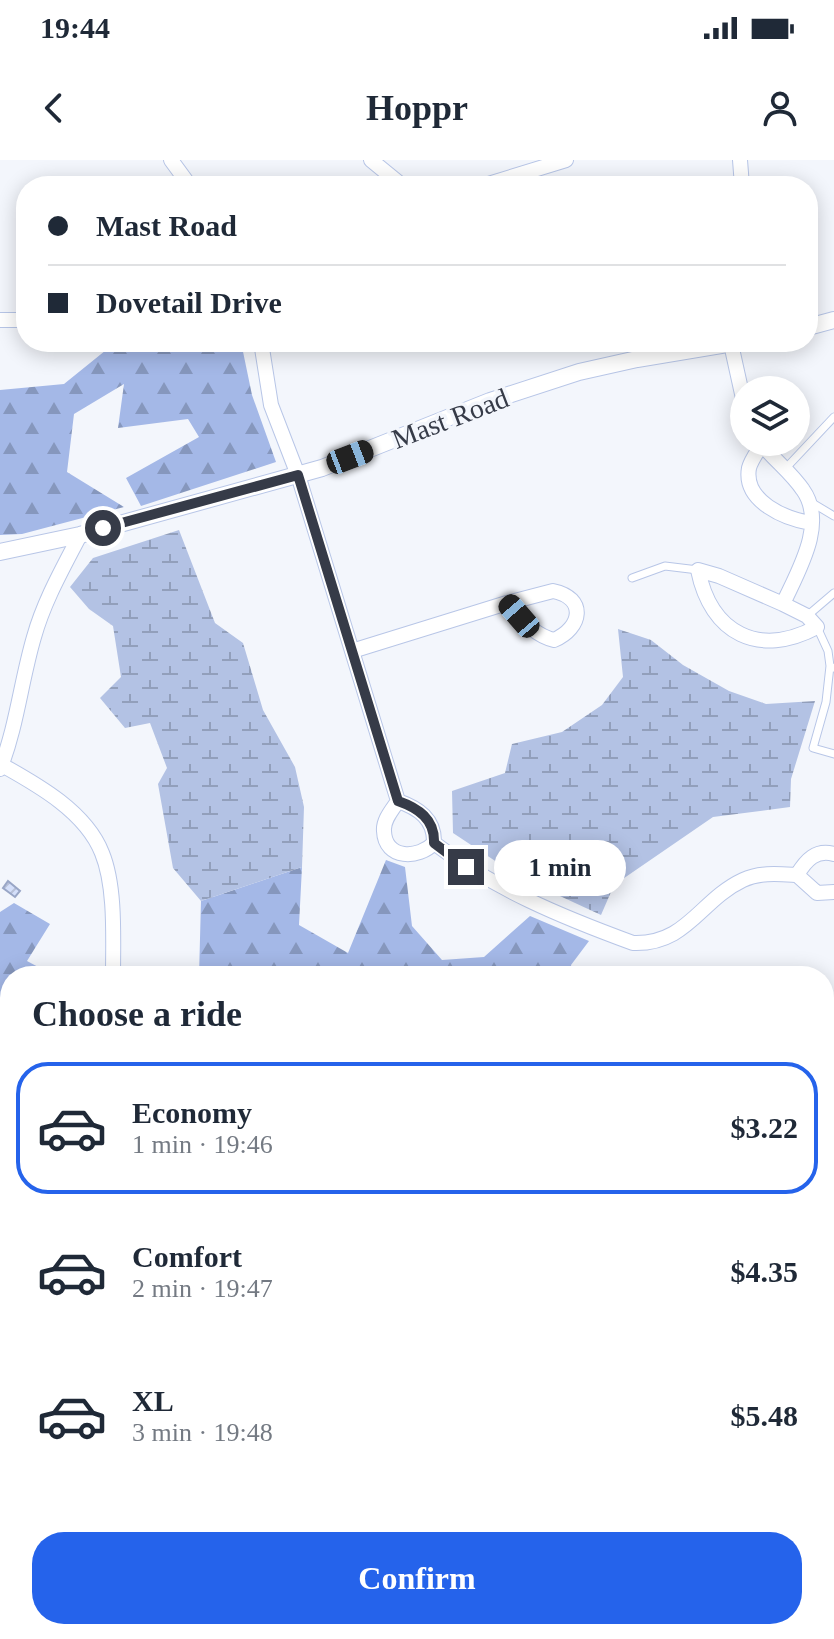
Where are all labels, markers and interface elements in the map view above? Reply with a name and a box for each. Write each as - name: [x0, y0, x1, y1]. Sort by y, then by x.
- text: 19:44: [40, 11, 110, 44]
- icon: back: [32, 86, 76, 130]
- icon: person: [758, 86, 802, 130]
- text: Hoppr: [366, 88, 468, 128]
- text: Mast Road: [96, 209, 237, 242]
- text: Dovetail Drive: [96, 286, 282, 319]
- map controls: [730, 376, 810, 456]
- button: layers: [730, 376, 810, 456]
- street label: Mast Road: [388, 382, 513, 455]
- car: [323, 437, 377, 477]
- route start: [85, 510, 121, 546]
- car: [494, 590, 544, 642]
- callout: 1 min: [494, 839, 626, 895]
- route end: [448, 849, 484, 885]
- text: 1 min: [529, 853, 591, 882]
- text: Choose a ride: [32, 994, 242, 1034]
- icon: car: [36, 1092, 108, 1164]
- text: Economy: [132, 1096, 252, 1129]
- text: $3.22: [731, 1111, 798, 1144]
- text: 1 min · 19:46: [132, 1130, 273, 1159]
- icon: car: [36, 1236, 108, 1308]
- text: Comfort: [132, 1240, 242, 1273]
- text: $4.35: [731, 1255, 798, 1288]
- text: 2 min · 19:47: [132, 1274, 273, 1303]
- icon: car: [36, 1380, 108, 1452]
- text: XL: [132, 1384, 174, 1417]
- text: $5.48: [731, 1399, 798, 1432]
- text: 3 min · 19:48: [132, 1418, 273, 1447]
- button: Confirm: [32, 1532, 802, 1624]

